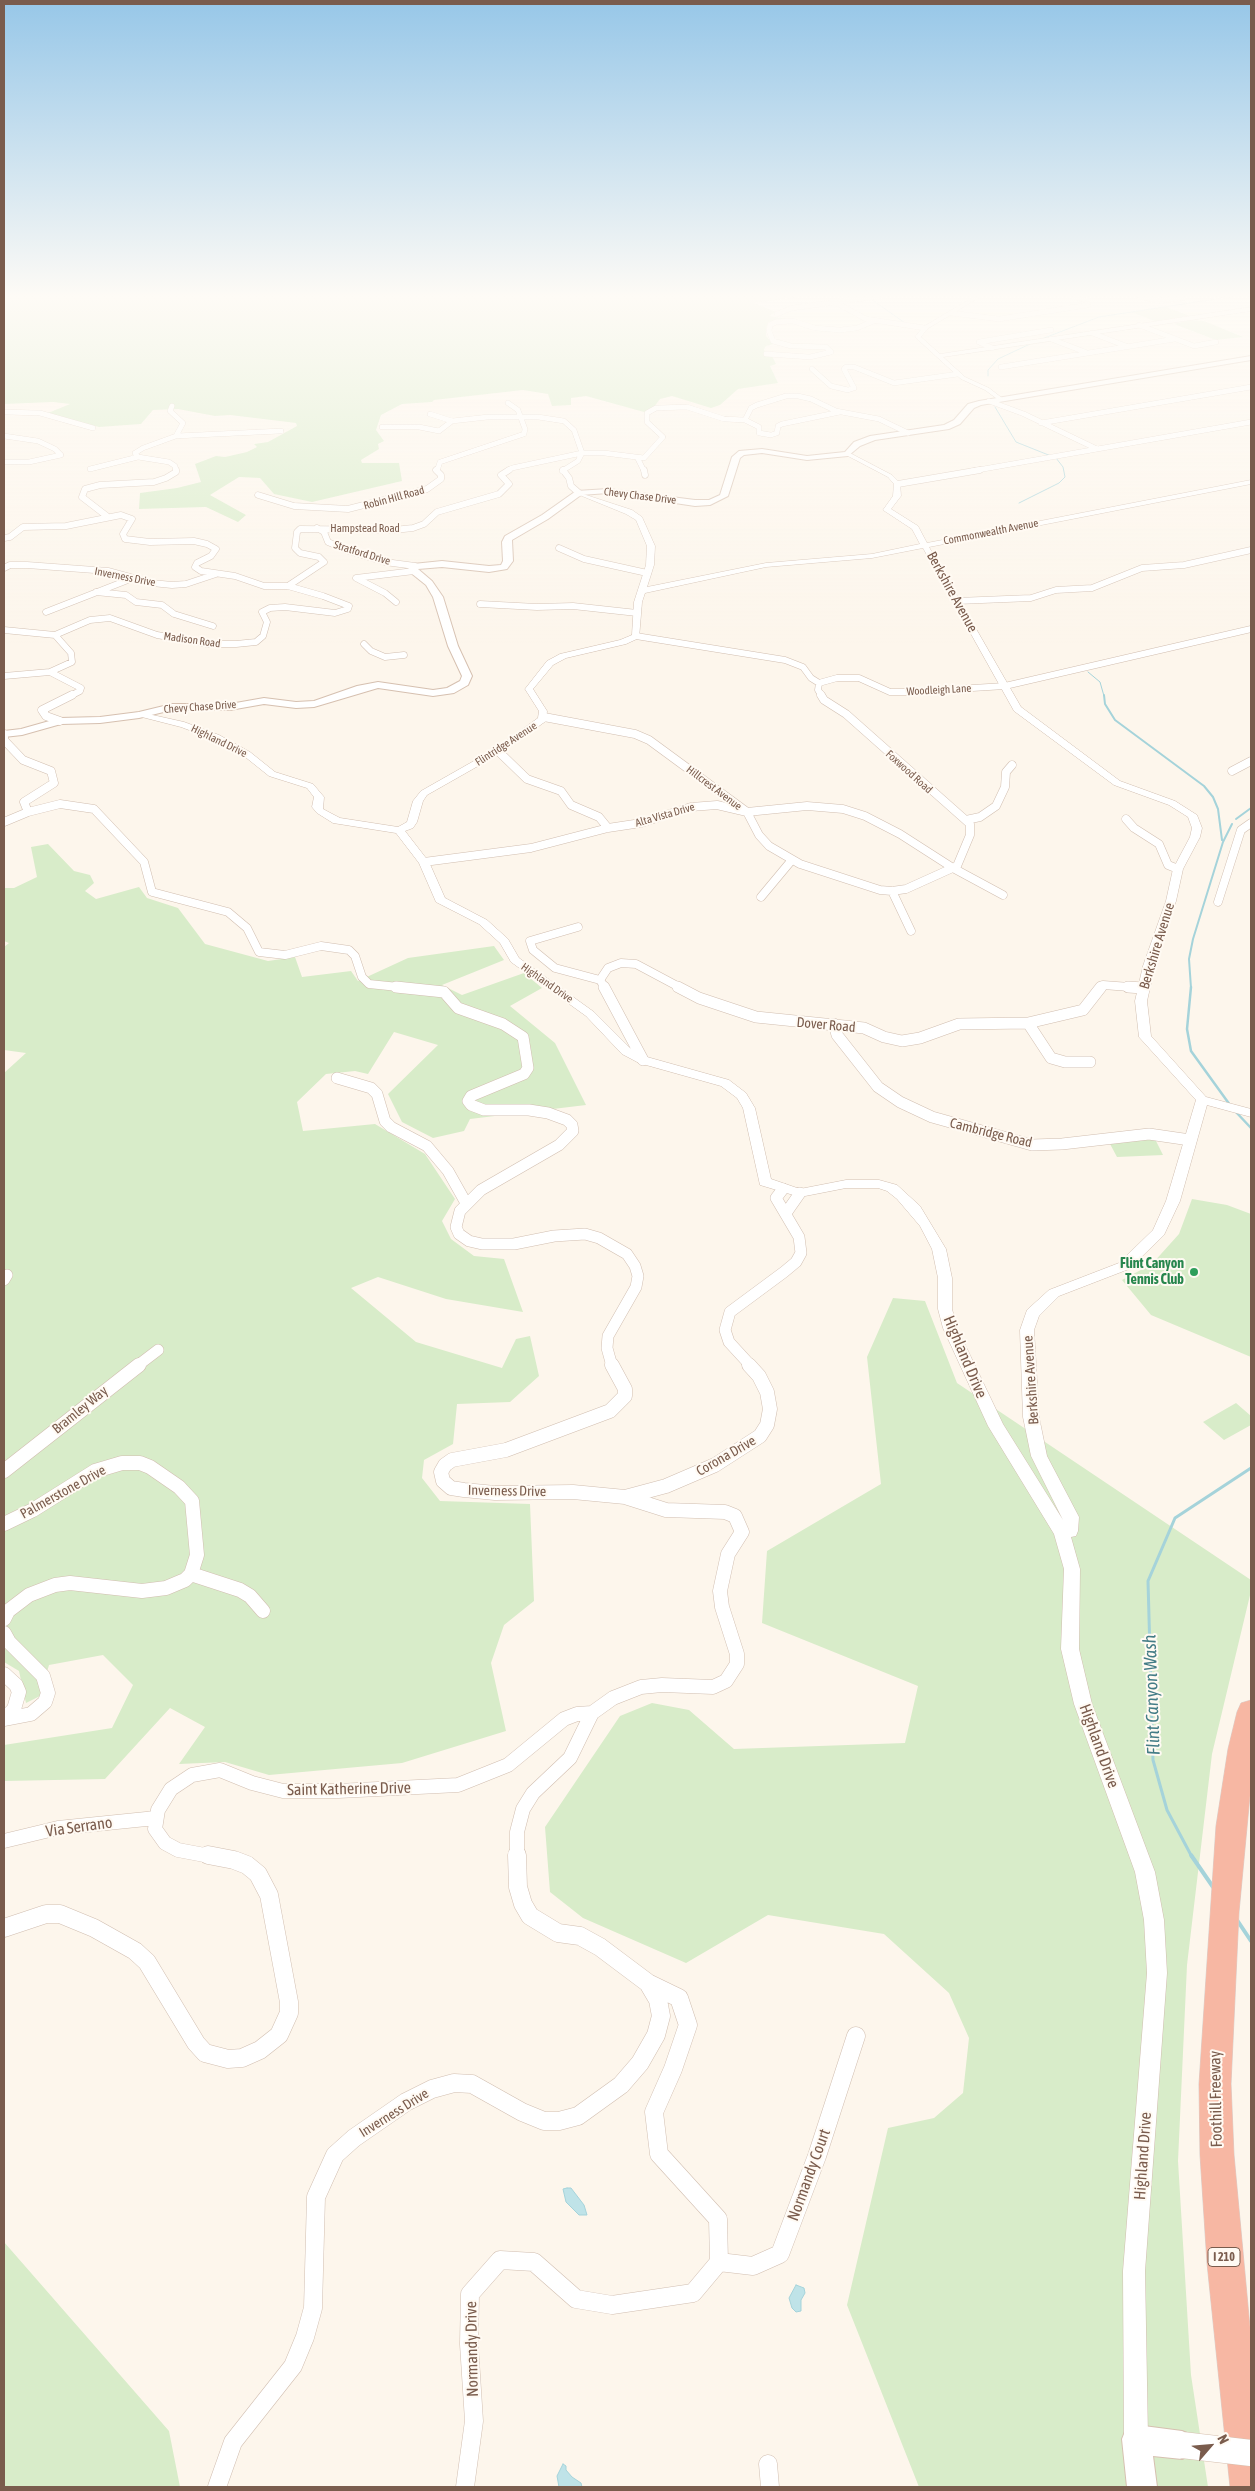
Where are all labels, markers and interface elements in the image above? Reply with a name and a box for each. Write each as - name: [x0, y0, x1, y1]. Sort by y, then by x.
- street label: Robin Hill Road: [362, 484, 426, 512]
- street label: Chevy Chase Drive: [603, 485, 677, 507]
- street label: Commonwealth Avenue: [942, 516, 1040, 548]
- street label: Hampstead Road: [330, 522, 400, 536]
- street label: Stratford Drive: [332, 538, 392, 568]
- street label: Berkshire Avenue: [923, 549, 981, 635]
- street label: Inverness Drive: [93, 565, 157, 589]
- street label: Madison Road: [163, 629, 221, 651]
- street label: Woodleigh Lane: [906, 682, 972, 698]
- street label: Chevy Chase Drive: [163, 698, 237, 716]
- street label: Flintridge Avenue: [473, 719, 539, 769]
- street label: Highland Drive: [189, 722, 249, 760]
- street label: Foxwood Road: [883, 748, 935, 796]
- street label: Hillcrest Avenue: [684, 763, 744, 813]
- street label: Alta Vista Drive: [634, 800, 696, 830]
- street label: Berkshire Avenue: [1136, 901, 1178, 991]
- street label: Highland Drive: [518, 960, 576, 1006]
- street label: Dover Road: [796, 1014, 856, 1036]
- street label: Cambridge Road: [948, 1115, 1034, 1151]
- place label: Flint Canyon Tennis Club: [1120, 1256, 1184, 1288]
- marker: Flint Canyon Tennis Club: [1188, 1266, 1200, 1278]
- street label: Highland Drive: [939, 1313, 991, 1401]
- street label: Berkshire Avenue: [1020, 1335, 1042, 1425]
- street label: Bramley Way: [49, 1383, 111, 1437]
- street label: Corona Drive: [693, 1432, 759, 1480]
- street label: Palmerstone Drive: [17, 1462, 109, 1522]
- street label: Inverness Drive: [468, 1482, 546, 1500]
- water label: Flint Canyon Wash: [1139, 1634, 1165, 1756]
- street label: Highland Drive: [1075, 1701, 1123, 1791]
- street label: Saint Katherine Drive: [287, 1778, 411, 1800]
- street label: Via Serrano: [45, 1813, 113, 1841]
- street label: Foothill Freeway: [1206, 2051, 1226, 2147]
- street label: Inverness Drive: [356, 2085, 432, 2141]
- street label: Highland Drive: [1130, 2111, 1156, 2201]
- street label: Normandy Court: [783, 2126, 835, 2224]
- road number: I 210: [1208, 2248, 1240, 2266]
- street label: Normandy Drive: [462, 2301, 482, 2397]
- north arrow: [1185, 2421, 1235, 2471]
- text: N: [1214, 2432, 1232, 2446]

